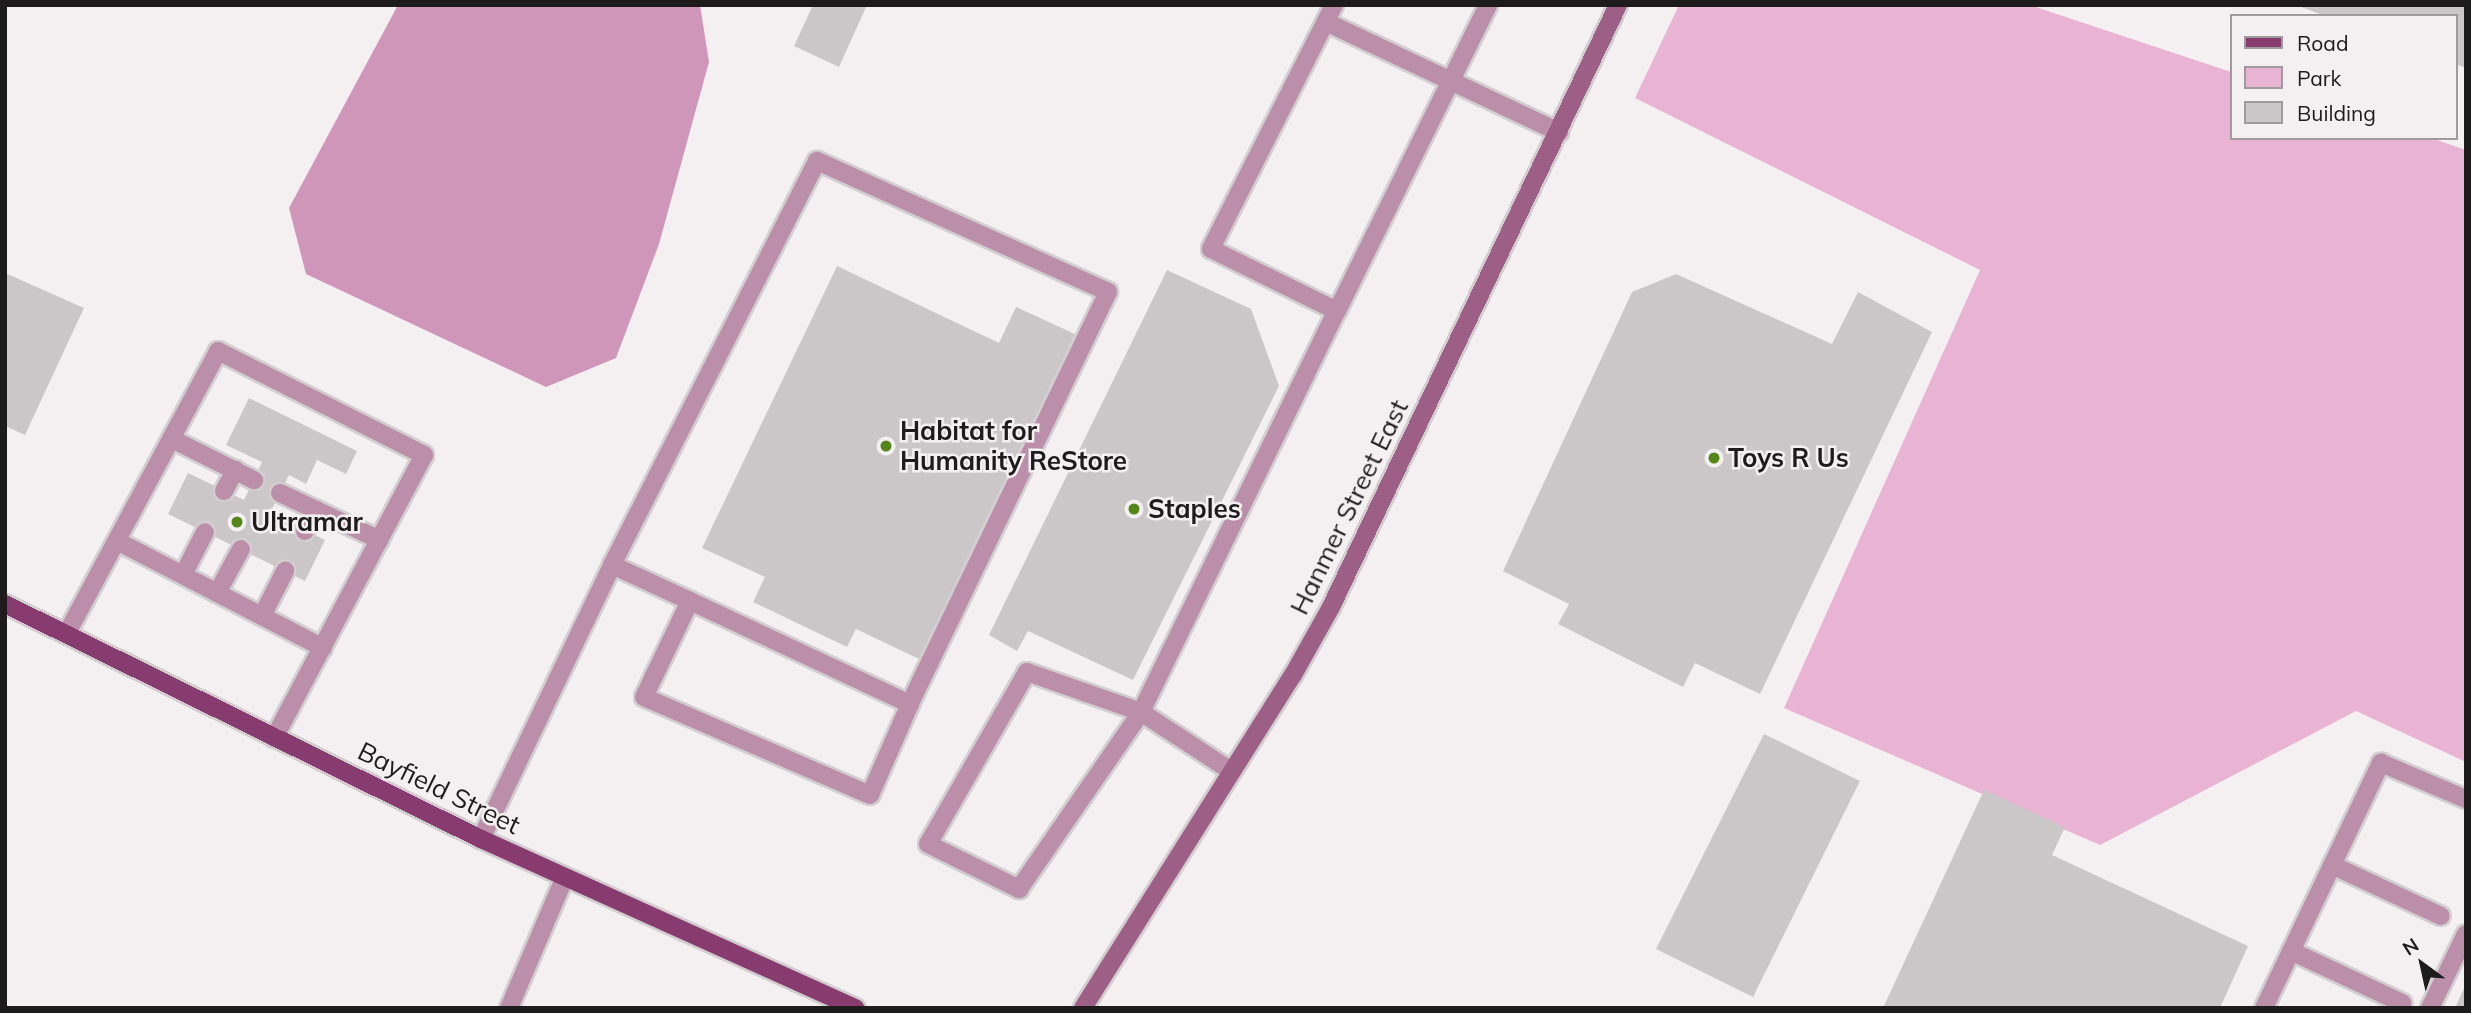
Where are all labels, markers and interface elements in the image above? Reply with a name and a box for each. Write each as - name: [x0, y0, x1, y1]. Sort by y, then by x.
- legend: [2230, 14, 2457, 140]
- text: Road: [2297, 30, 2348, 56]
- text: Park: [2297, 65, 2341, 91]
- text: Building: [2297, 100, 2376, 126]
- street label: Hanmer Street East: [1283, 394, 1415, 620]
- place label: Habitat for Humanity ReStore: [900, 415, 1127, 476]
- marker: Habitat for Humanity ReStore: [878, 438, 894, 454]
- place label: Toys R Us: [1728, 442, 1849, 474]
- marker: Toys R Us: [1706, 450, 1722, 466]
- place label: Staples: [1148, 493, 1241, 525]
- marker: Staples: [1126, 501, 1142, 517]
- place label: Ultramar: [251, 506, 363, 538]
- marker: Ultramar: [229, 514, 245, 530]
- street label: Bayfield Street: [353, 735, 525, 841]
- north arrow: [2387, 929, 2457, 999]
- text: N: [2398, 932, 2423, 960]

